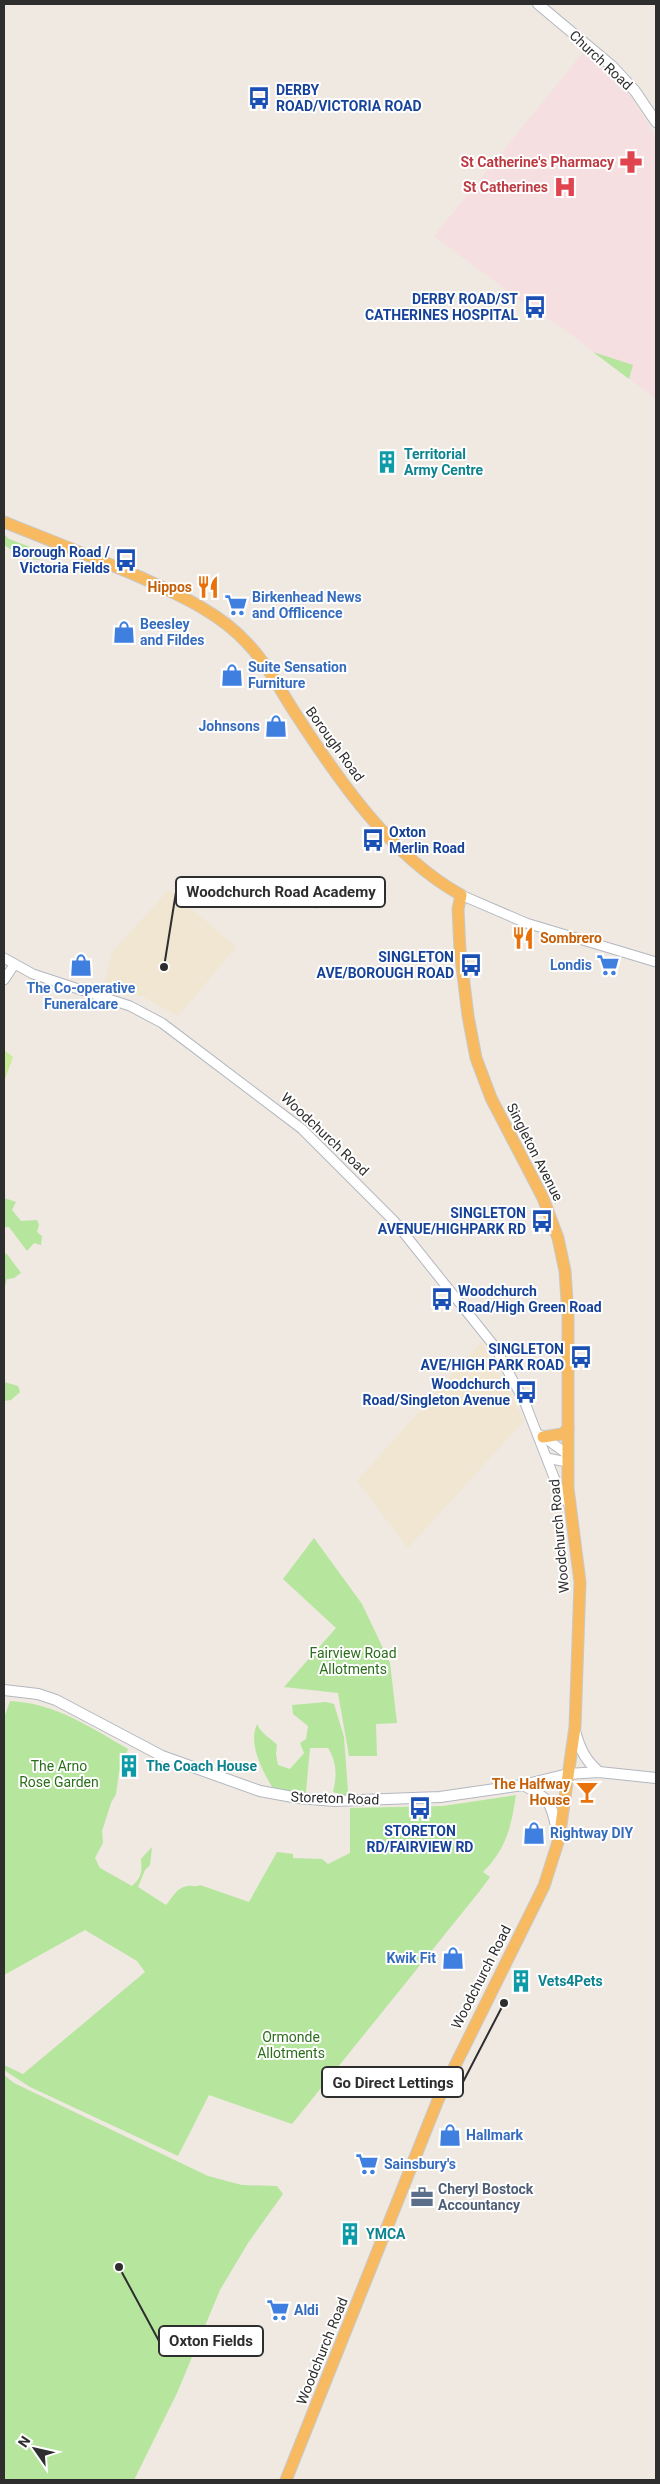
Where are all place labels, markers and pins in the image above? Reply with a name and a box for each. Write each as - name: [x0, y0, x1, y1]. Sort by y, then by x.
- place label: DERBY ROAD/VICTORIA ROAD: [276, 82, 422, 114]
- bus stop icon: DERBY ROAD/VICTORIA ROAD: [246, 85, 272, 111]
- pharmacy icon: St Catherine's Pharmacy: [618, 149, 644, 175]
- place label: St Catherine's Pharmacy: [460, 154, 615, 170]
- hospital icon: St Catherines: [552, 174, 578, 200]
- place label: St Catherines: [463, 179, 548, 195]
- place label: DERBY ROAD/ST CATHERINES HOSPITAL: [365, 291, 518, 323]
- bus stop icon: DERBY ROAD/ST CATHERINES HOSPITAL: [522, 294, 548, 320]
- place label: Territorial Army Centre: [404, 446, 483, 478]
- building icon: Territorial Army Centre: [374, 449, 400, 475]
- place label: Borough Road / Victoria Fields: [12, 544, 111, 576]
- bus stop icon: Borough Road / Victoria Fields: [113, 547, 139, 573]
- restaurant icon: Hippos: [195, 574, 221, 600]
- place label: Hippos: [148, 579, 192, 595]
- place label: Birkenhead News and Offlicence: [252, 589, 362, 621]
- supermarket icon: Birkenhead News and Offlicence: [223, 592, 249, 618]
- place label: Beesley and Fildes: [140, 616, 204, 648]
- shop icon: Beesley and Fildes: [111, 619, 137, 645]
- place label: Suite Sensation Furniture: [248, 659, 347, 691]
- shop icon: Suite Sensation Furniture: [219, 662, 245, 688]
- shop icon: Johnsons: [263, 713, 289, 739]
- place label: Johnsons: [198, 718, 260, 734]
- place label: Oxton Merlin Road: [389, 824, 465, 856]
- bus stop icon: Oxton Merlin Road: [360, 827, 386, 853]
- callout: Woodchurch Road Academy: [176, 877, 385, 907]
- restaurant icon: Sombrero: [510, 925, 536, 951]
- place label: Sombrero: [540, 930, 602, 946]
- place label: SINGLETON AVE/BOROUGH ROAD: [317, 949, 454, 981]
- shop icon: The Co-operative Funeralcare: [68, 952, 94, 978]
- bus stop icon: SINGLETON AVE/BOROUGH ROAD: [458, 952, 484, 978]
- supermarket icon: Londis: [595, 952, 621, 978]
- place label: Londis: [550, 957, 592, 973]
- place label: The Co-operative Funeralcare: [27, 980, 136, 1012]
- place label: SINGLETON AVENUE/HIGHPARK RD: [378, 1205, 526, 1237]
- bus stop icon: SINGLETON AVENUE/HIGHPARK RD: [529, 1208, 555, 1234]
- place label: Woodchurch Road/High Green Road: [458, 1283, 602, 1315]
- bus stop icon: Woodchurch Road/High Green Road: [429, 1286, 455, 1312]
- place label: SINGLETON AVE/HIGH PARK ROAD: [420, 1341, 564, 1373]
- bus stop icon: SINGLETON AVE/HIGH PARK ROAD: [568, 1344, 594, 1370]
- place label: Woodchurch Road/Singleton Avenue: [362, 1376, 510, 1408]
- bus stop icon: Woodchurch Road/Singleton Avenue: [513, 1379, 539, 1405]
- building icon: The Coach House: [116, 1753, 142, 1779]
- place label: The Coach House: [146, 1758, 258, 1774]
- place label: The Halfway House: [492, 1776, 571, 1808]
- bar icon: The Halfway House: [574, 1779, 600, 1805]
- bus stop icon: STORETON RD/FAIRVIEW RD: [407, 1795, 433, 1821]
- shop icon: Rightway DIY: [521, 1820, 547, 1846]
- place label: STORETON RD/FAIRVIEW RD: [367, 1823, 473, 1855]
- place label: Rightway DIY: [550, 1825, 633, 1841]
- shop icon: Kwik Fit: [440, 1945, 466, 1971]
- place label: Kwik Fit: [386, 1950, 436, 1966]
- building icon: Vets4Pets: [508, 1968, 534, 1994]
- place label: Vets4Pets: [538, 1973, 603, 1989]
- callout: Go Direct Lettings: [322, 2067, 463, 2097]
- shop icon: Hallmark: [437, 2122, 463, 2148]
- place label: Hallmark: [466, 2127, 524, 2143]
- supermarket icon: Sainsbury's: [354, 2151, 380, 2177]
- place label: Sainsbury's: [384, 2156, 456, 2172]
- place label: Cheryl Bostock Accountancy: [438, 2181, 534, 2213]
- office icon: Cheryl Bostock Accountancy: [409, 2184, 435, 2210]
- building icon: YMCA: [337, 2221, 363, 2247]
- place label: YMCA: [366, 2226, 406, 2242]
- supermarket icon: Aldi: [265, 2297, 291, 2323]
- place label: Aldi: [294, 2302, 319, 2318]
- callout: Oxton Fields: [159, 2326, 263, 2356]

